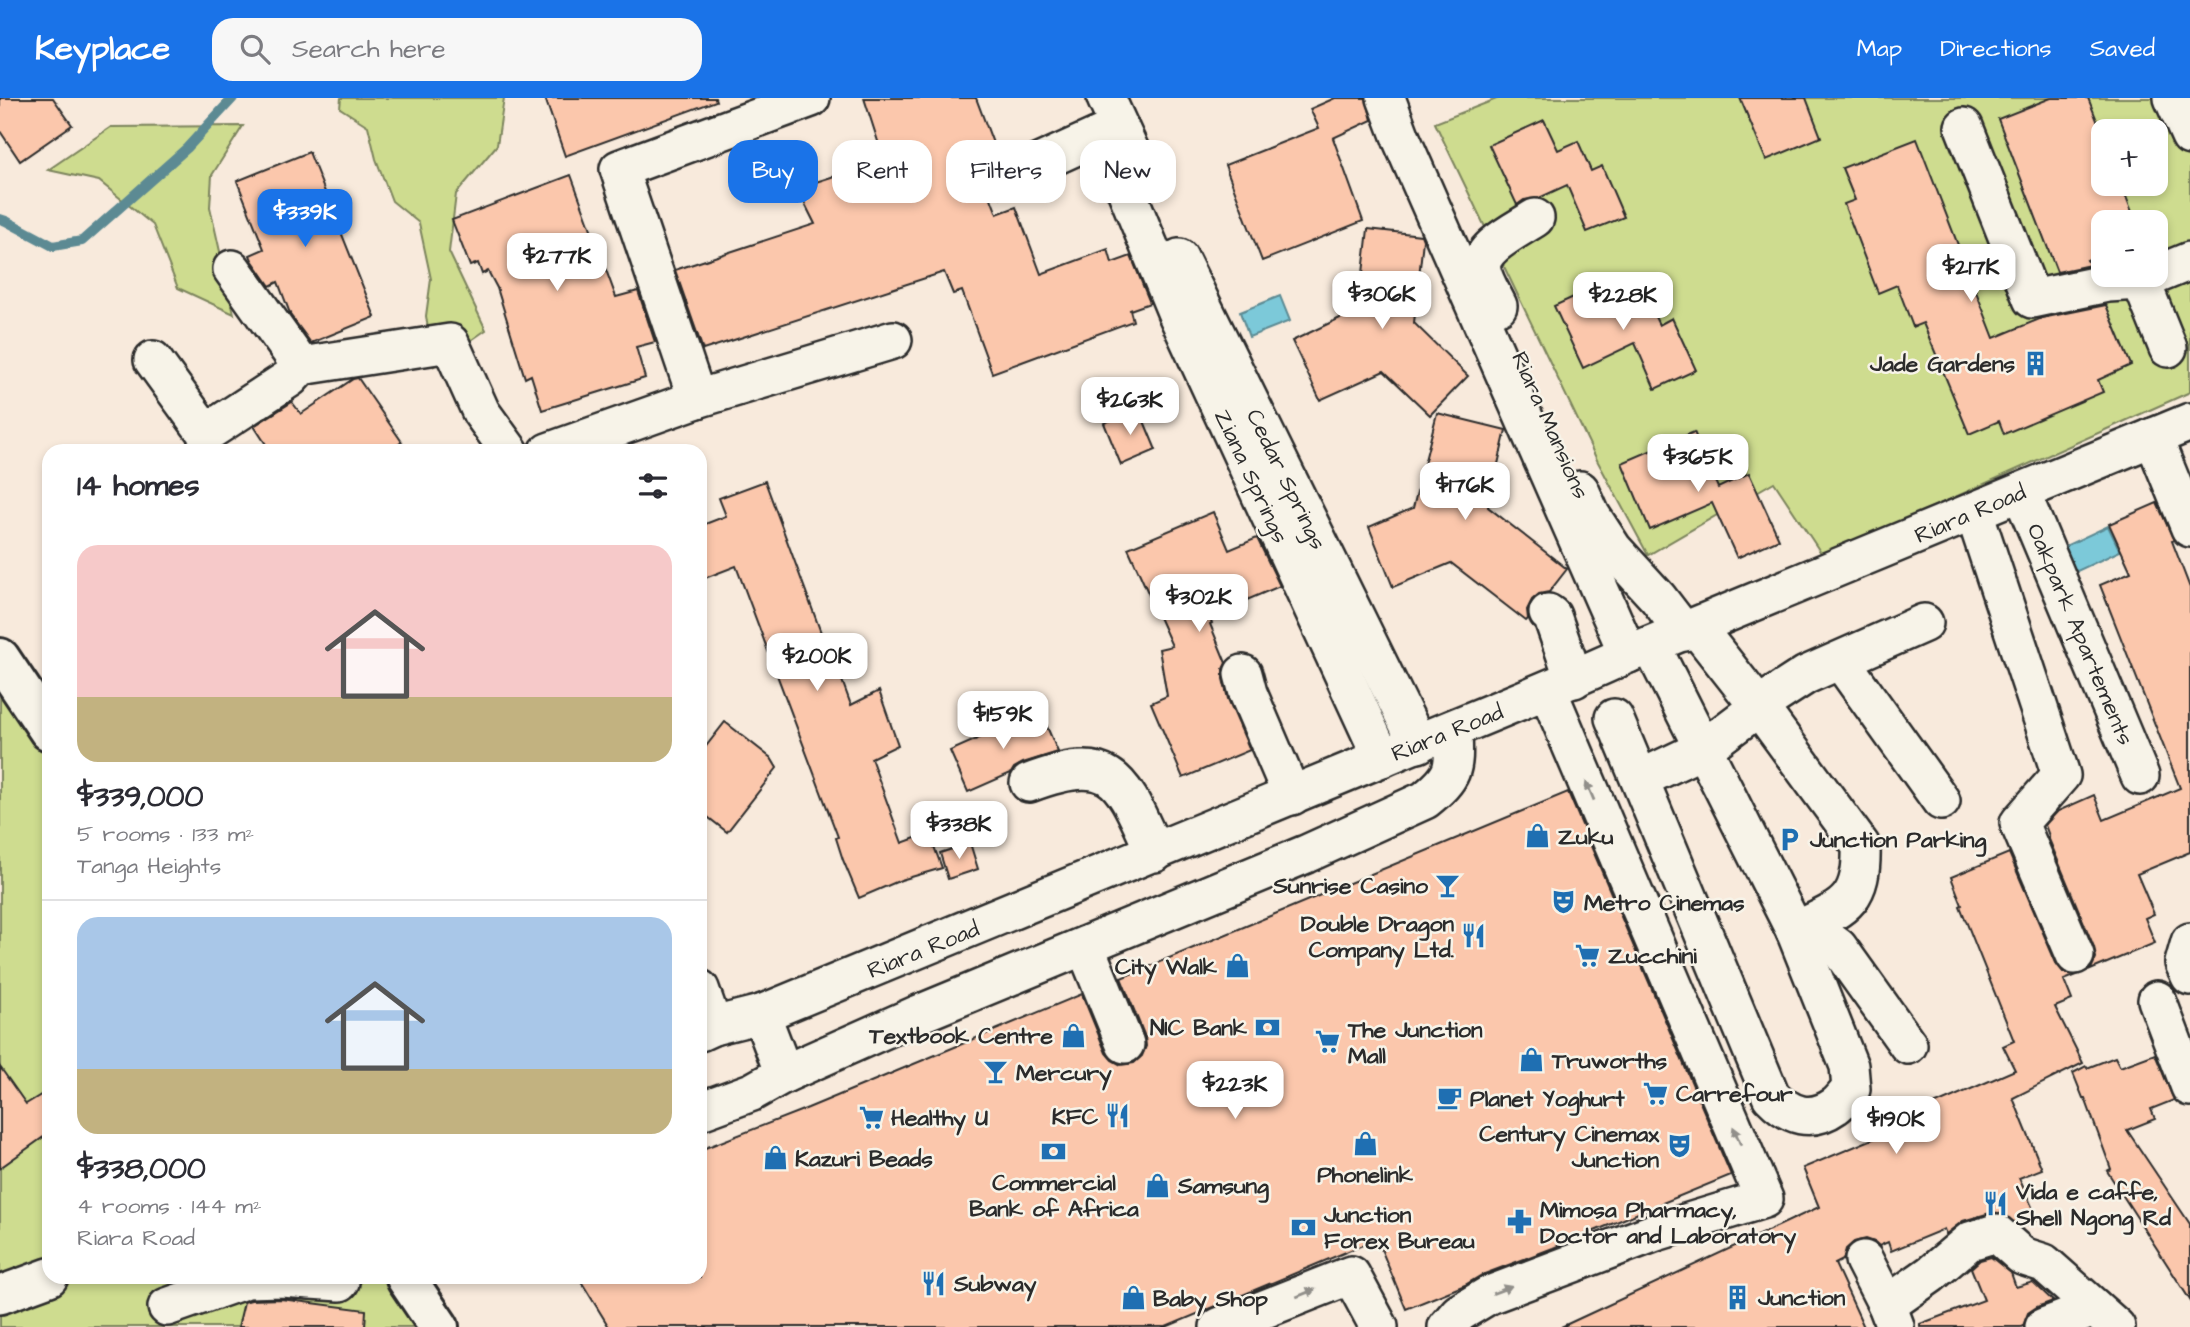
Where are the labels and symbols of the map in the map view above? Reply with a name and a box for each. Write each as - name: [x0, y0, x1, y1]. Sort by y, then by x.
- pin: $339K: [256, 190, 354, 249]
- pin: $277K: [508, 234, 606, 293]
- pin: $217K: [1922, 244, 2020, 304]
- pin: $306K: [1333, 272, 1431, 331]
- pin: $228K: [1574, 272, 1672, 332]
- street label: Riara Mansions: [1503, 347, 1597, 504]
- place label: Jade Gardens: [1869, 348, 2015, 380]
- building icon: Jade Gardens: [2021, 349, 2049, 377]
- pin: $263K: [1081, 378, 1179, 437]
- street label: Ziana Springs: [1205, 404, 1296, 549]
- street label: Cedar Springs: [1237, 404, 1334, 556]
- pin: $365K: [1649, 434, 1747, 494]
- pin: $176K: [1416, 462, 1514, 522]
- street label: Riara Road: [1910, 476, 2031, 552]
- street label: Oakpark Apartements: [2019, 519, 2141, 750]
- pin: $302K: [1150, 574, 1248, 634]
- pin: $200K: [768, 634, 866, 693]
- pin: $159K: [954, 692, 1052, 751]
- street label: Riara Road: [1387, 696, 1508, 770]
- one-way arrow: [1585, 781, 1596, 802]
- pin: $338K: [910, 802, 1008, 861]
- place label: Zuku: [1558, 821, 1614, 853]
- shop icon: Zuku: [1524, 822, 1552, 850]
- place label: Junction Parking: [1809, 824, 1987, 857]
- parking icon: Junction Parking: [1776, 825, 1804, 853]
- place label: Sunrise Casino: [1272, 870, 1428, 902]
- bar icon: Sunrise Casino: [1434, 871, 1462, 899]
- place label: Metro Cinemas: [1584, 887, 1745, 919]
- theatre icon: Metro Cinemas: [1550, 888, 1578, 916]
- place label: Double Dragon Company Ltd.: [1301, 908, 1454, 968]
- street label: Riara Road: [863, 913, 984, 987]
- restaurant icon: Double Dragon Company Ltd.: [1460, 922, 1488, 950]
- place label: Zucchini: [1608, 940, 1697, 972]
- supermarket icon: Zucchini: [1574, 941, 1602, 969]
- place label: City Walk: [1115, 951, 1218, 985]
- shop icon: City Walk: [1223, 952, 1251, 980]
- place label: NIC Bank: [1150, 1012, 1248, 1044]
- bank icon: NIC Bank: [1253, 1013, 1281, 1041]
- place label: The Junction Mall: [1347, 1014, 1483, 1072]
- place label: Textbook Centre: [868, 1020, 1054, 1052]
- shop icon: Textbook Centre: [1059, 1021, 1087, 1049]
- supermarket icon: The Junction Mall: [1314, 1028, 1342, 1056]
- place label: Truworths: [1551, 1045, 1668, 1077]
- shop icon: Truworths: [1518, 1046, 1546, 1074]
- place label: Mercury: [1016, 1057, 1112, 1091]
- bar icon: Mercury: [982, 1058, 1010, 1086]
- pin: $223K: [1186, 1062, 1284, 1121]
- place label: Carrefour: [1676, 1078, 1793, 1110]
- supermarket icon: Carrefour: [1642, 1079, 1670, 1107]
- place label: Planet Yoghurt: [1470, 1083, 1625, 1116]
- cafe icon: Planet Yoghurt: [1436, 1084, 1464, 1112]
- pin: $190K: [1847, 1096, 1945, 1156]
- place label: KFC: [1052, 1101, 1099, 1133]
- place label: Healthy U: [891, 1102, 988, 1136]
- restaurant icon: KFC: [1104, 1102, 1132, 1130]
- supermarket icon: Healthy U: [857, 1103, 885, 1131]
- place label: Century Cinemax Junction: [1479, 1118, 1660, 1176]
- one-way arrow: [1731, 1126, 1743, 1146]
- shop icon: Phonelink: [1351, 1130, 1379, 1158]
- theatre icon: Century Cinemax Junction: [1665, 1132, 1693, 1160]
- bank icon: Commercial Bank of Africa: [1040, 1138, 1068, 1166]
- place label: Kazuri Beads: [795, 1143, 933, 1175]
- shop icon: Kazuri Beads: [761, 1144, 789, 1172]
- place label: Phonelink: [1317, 1159, 1414, 1191]
- place label: Commercial Bank of Africa: [969, 1167, 1139, 1225]
- place label: Samsung: [1177, 1170, 1269, 1203]
- shop icon: Samsung: [1144, 1171, 1172, 1199]
- place label: Vida e caffe, Shell Ngong Rd: [2015, 1176, 2171, 1235]
- restaurant icon: Vida e caffe, Shell Ngong Rd: [1982, 1190, 2010, 1218]
- place label: Mimosa Pharmacy, Doctor and Laboratory: [1540, 1194, 1797, 1254]
- place label: Junction Forex Bureau: [1323, 1199, 1475, 1257]
- pharmacy icon: Mimosa Pharmacy, Doctor and Laboratory: [1506, 1208, 1534, 1236]
- bank icon: Junction Forex Bureau: [1290, 1213, 1318, 1241]
- place label: Subway: [953, 1268, 1037, 1302]
- restaurant icon: Subway: [920, 1269, 948, 1297]
- place label: Junction: [1757, 1282, 1846, 1314]
- place label: Baby Shop: [1153, 1283, 1268, 1317]
- building icon: Junction: [1724, 1283, 1752, 1311]
- shop icon: Baby Shop: [1119, 1284, 1147, 1312]
- one-way arrow: [1492, 1284, 1513, 1295]
- one-way arrow: [1295, 1287, 1316, 1298]

